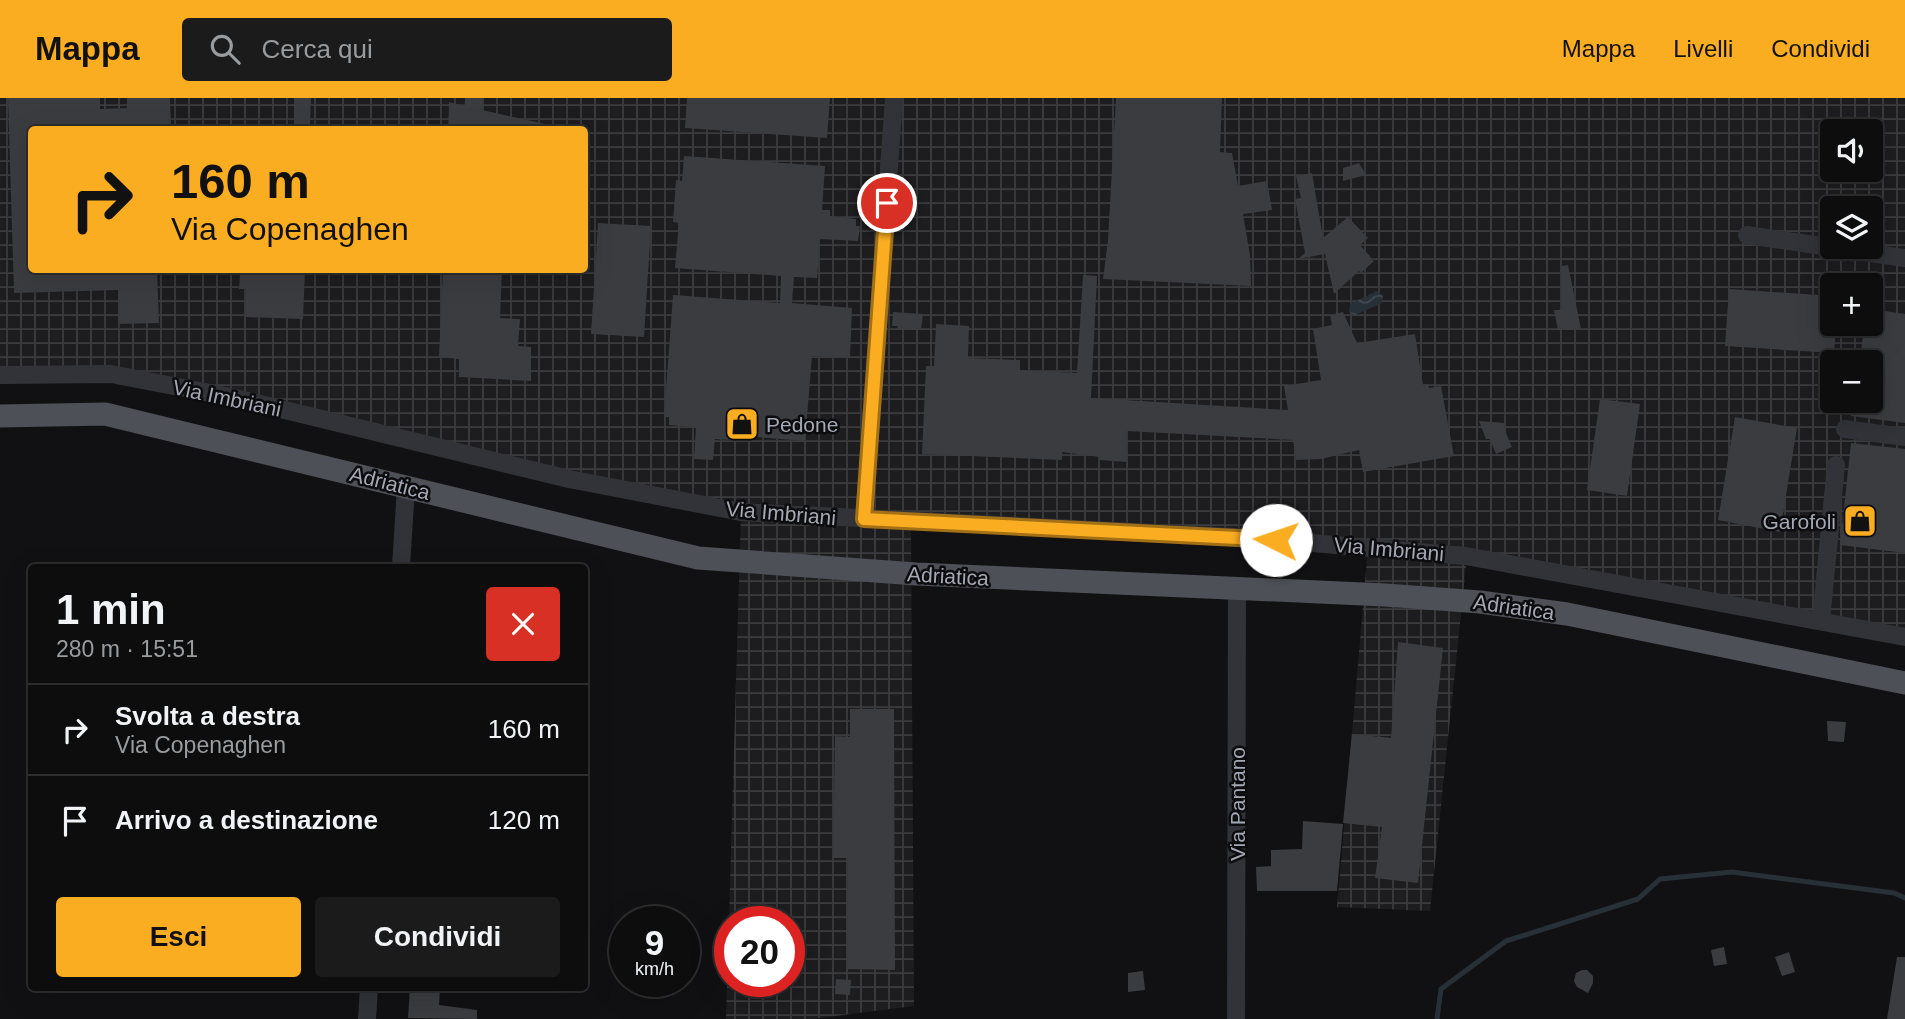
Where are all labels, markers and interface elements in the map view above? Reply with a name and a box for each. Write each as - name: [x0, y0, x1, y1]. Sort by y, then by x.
- search box: [182, 18, 672, 81]
- text: Mappa: [35, 30, 140, 67]
- icon: search: [206, 30, 244, 68]
- text: Cerca qui: [262, 34, 373, 64]
- text: Mappa: [1562, 35, 1635, 62]
- text: Livelli: [1673, 35, 1733, 62]
- text: Condividi: [1771, 35, 1870, 62]
- map controls: [1820, 119, 1883, 413]
- button: sound: [1820, 119, 1883, 182]
- icon: right: [56, 154, 147, 245]
- text: 160 m: [171, 154, 310, 208]
- pin: [857, 173, 917, 233]
- icon: arrive: [868, 184, 906, 222]
- button: layers: [1820, 196, 1883, 259]
- text: Via Copenaghen: [171, 211, 409, 247]
- button: +: [1820, 273, 1883, 336]
- button: −: [1820, 350, 1883, 413]
- street label: Via Imbriani: [171, 375, 283, 421]
- shop icon: Pedone: [723, 405, 761, 443]
- place label: Pedone: [766, 413, 838, 436]
- street label: Adriatica: [348, 462, 433, 504]
- street label: Via Imbriani: [725, 497, 837, 529]
- shop icon: Garofoli: [1841, 502, 1879, 540]
- position arrow: [1239, 503, 1313, 577]
- place label: Garofoli: [1762, 510, 1836, 533]
- street label: Via Imbriani: [1333, 533, 1445, 565]
- street label: Adriatica: [907, 562, 990, 590]
- text: 1 min: [56, 586, 166, 633]
- button: close: [486, 587, 560, 661]
- street label: Adriatica: [1472, 590, 1556, 624]
- text: 280 m · 15:51: [56, 636, 198, 662]
- text: Svolta a destra: [115, 701, 300, 731]
- icon: right: [56, 711, 94, 749]
- text: 160 m: [488, 714, 560, 744]
- text: Via Copenaghen: [115, 732, 286, 758]
- street label: Via Pantano: [1226, 747, 1249, 861]
- icon: arrive: [56, 802, 94, 840]
- text: Arrivo a destinazione: [115, 805, 378, 835]
- text: 120 m: [488, 805, 560, 835]
- button: Esci: [56, 897, 301, 977]
- button: Condividi: [315, 897, 560, 977]
- speed limit sign: 20: [714, 906, 805, 997]
- text: 9: [645, 923, 664, 962]
- text: km/h: [635, 959, 674, 979]

